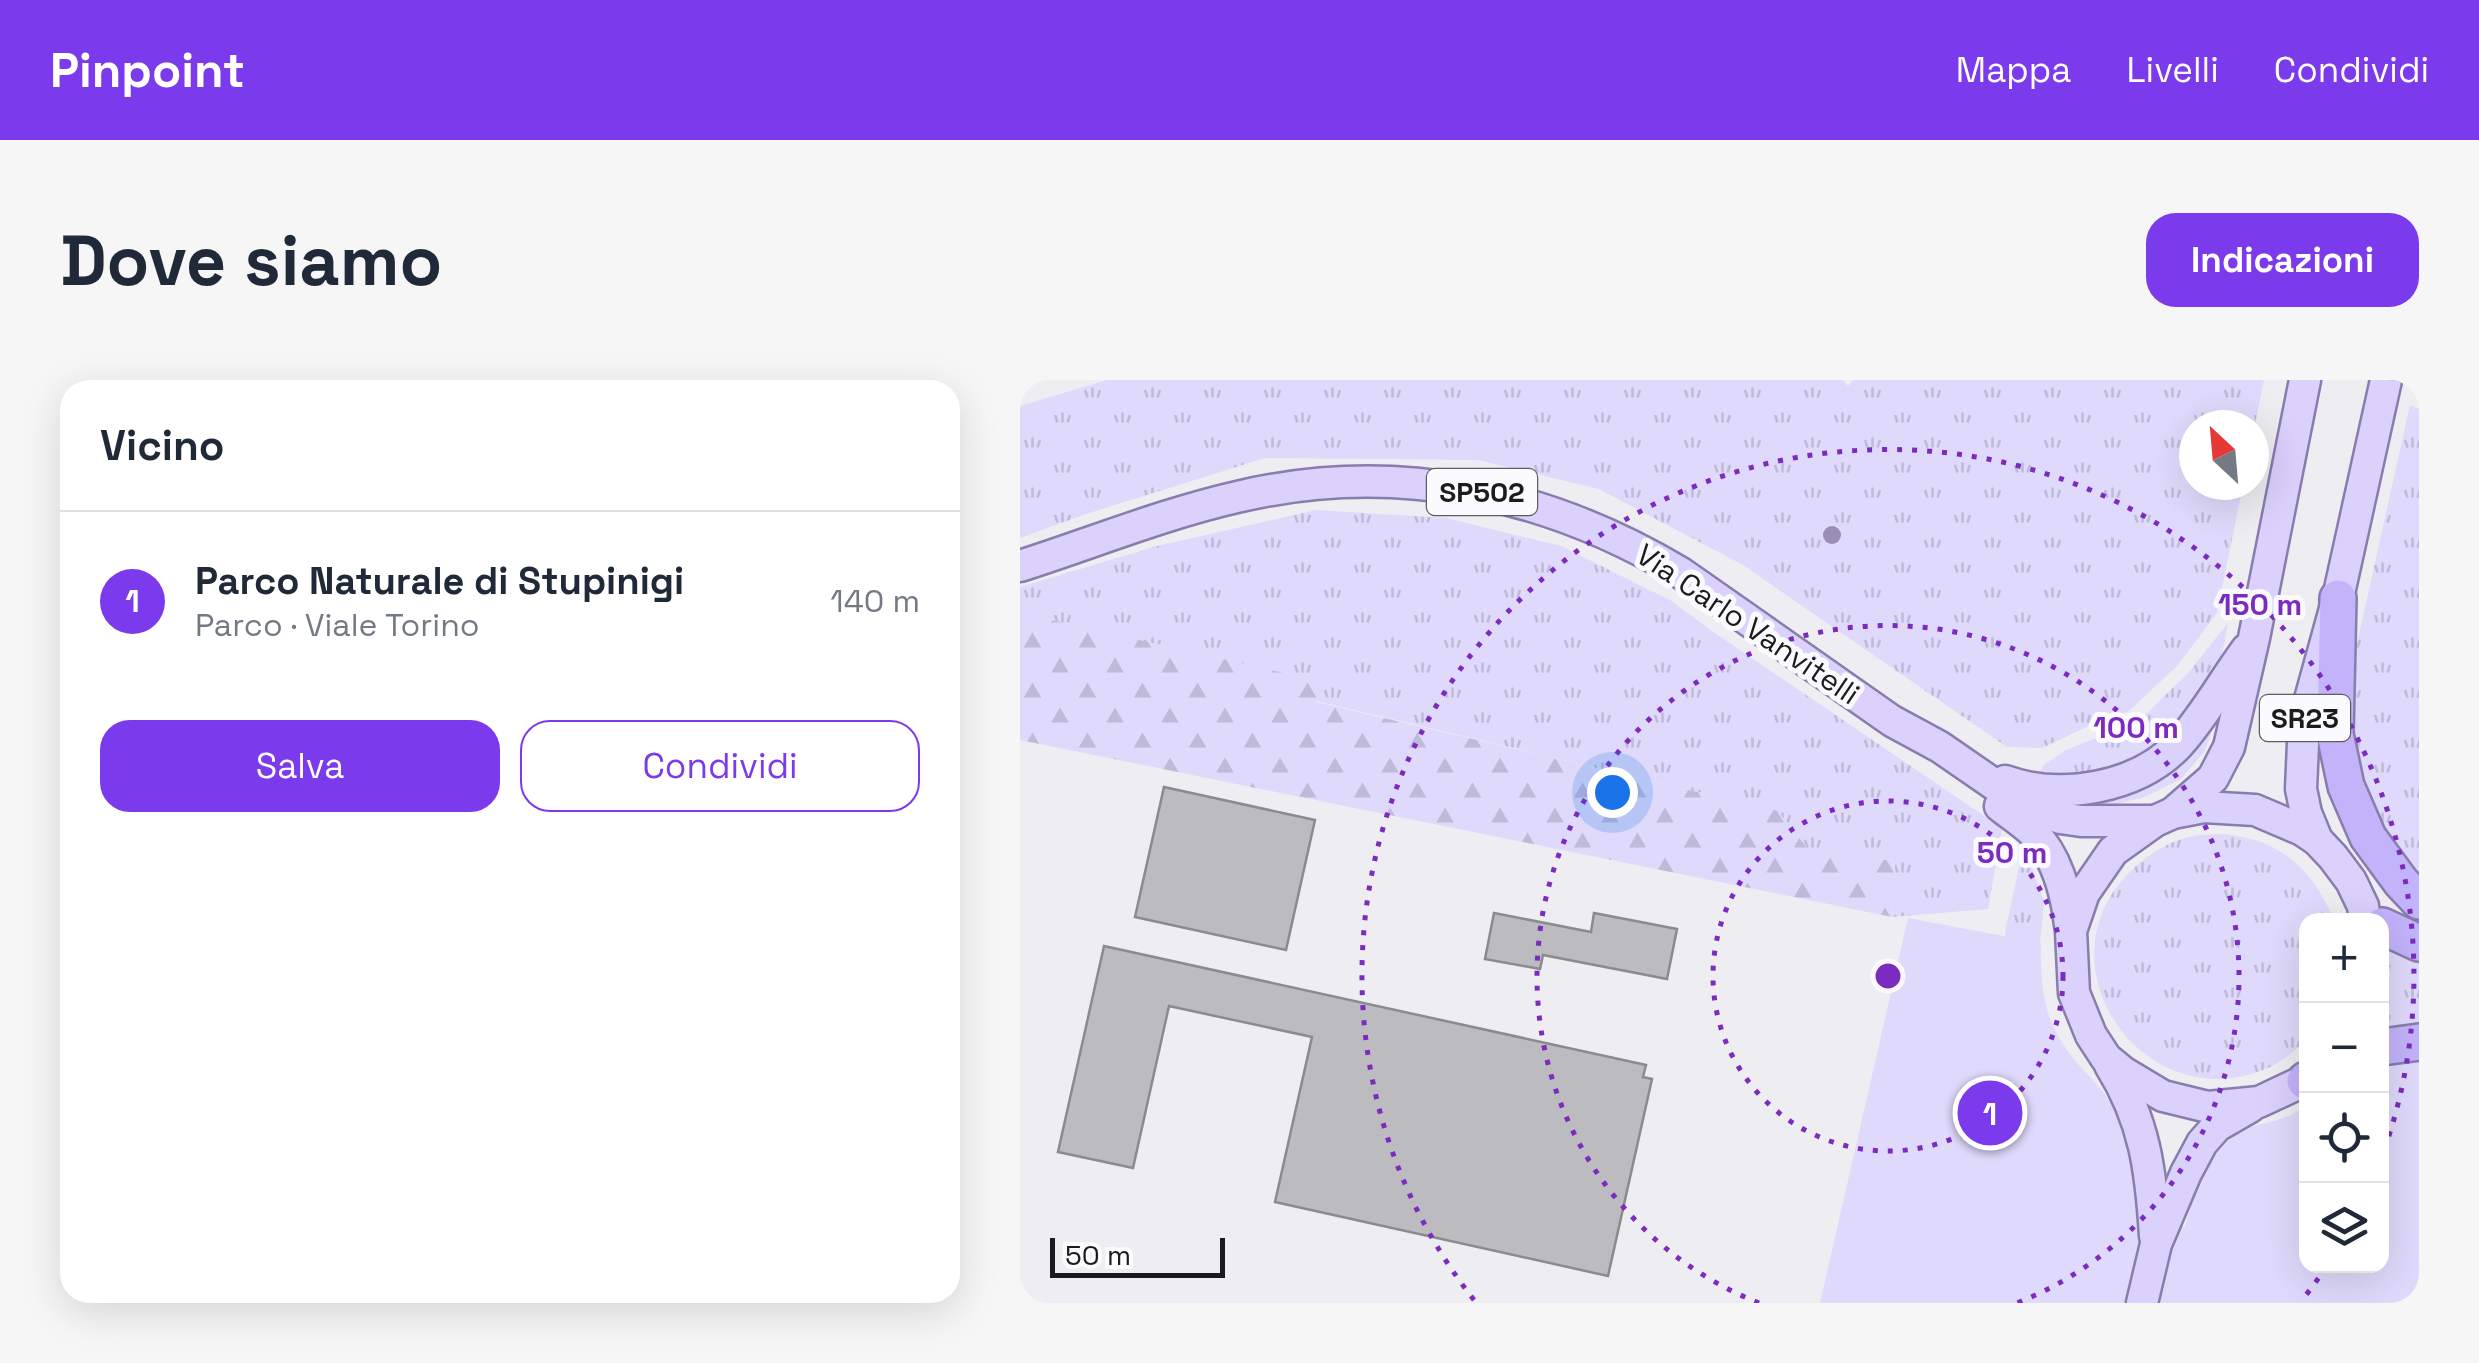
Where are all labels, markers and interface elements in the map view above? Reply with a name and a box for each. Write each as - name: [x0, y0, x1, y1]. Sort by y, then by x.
- text: Pinpoint: [50, 40, 245, 101]
- text: Mappa: [1956, 48, 2071, 92]
- text: Livelli: [2126, 48, 2219, 92]
- text: Condividi: [2274, 48, 2429, 92]
- button: Indicazioni: [2146, 213, 2419, 307]
- text: Dove siamo: [60, 216, 442, 305]
- north arrow: [2179, 410, 2269, 500]
- text: Vicino: [100, 419, 225, 472]
- road number: SP502: [1427, 469, 1537, 515]
- street label: Via Carlo Vanvitelli: [1629, 535, 1867, 713]
- text: Parco Naturale di Stupinigi: [195, 557, 684, 605]
- text: 1: [125, 581, 140, 621]
- text: 140 m: [830, 581, 920, 621]
- text: 150 m: [2218, 585, 2302, 624]
- text: Parco · Viale Torino: [195, 605, 480, 645]
- road number: SR23: [2260, 695, 2350, 741]
- text: 100 m: [2093, 708, 2179, 747]
- button: Salva: [100, 720, 500, 812]
- button: Condividi: [520, 720, 920, 812]
- your location: [1587, 767, 1638, 818]
- text: 50 m: [1977, 833, 2047, 872]
- map controls: [2299, 913, 2389, 1273]
- button: +: [2299, 913, 2389, 1003]
- centre of rings: [1870, 958, 1906, 994]
- button: −: [2299, 1003, 2389, 1093]
- pin: 1: [1958, 1076, 2022, 1150]
- button: locate: [2299, 1093, 2389, 1183]
- button: layers: [2299, 1183, 2389, 1273]
- scale bar: [1050, 1233, 1225, 1278]
- text: 50 m: [1065, 1237, 1131, 1273]

